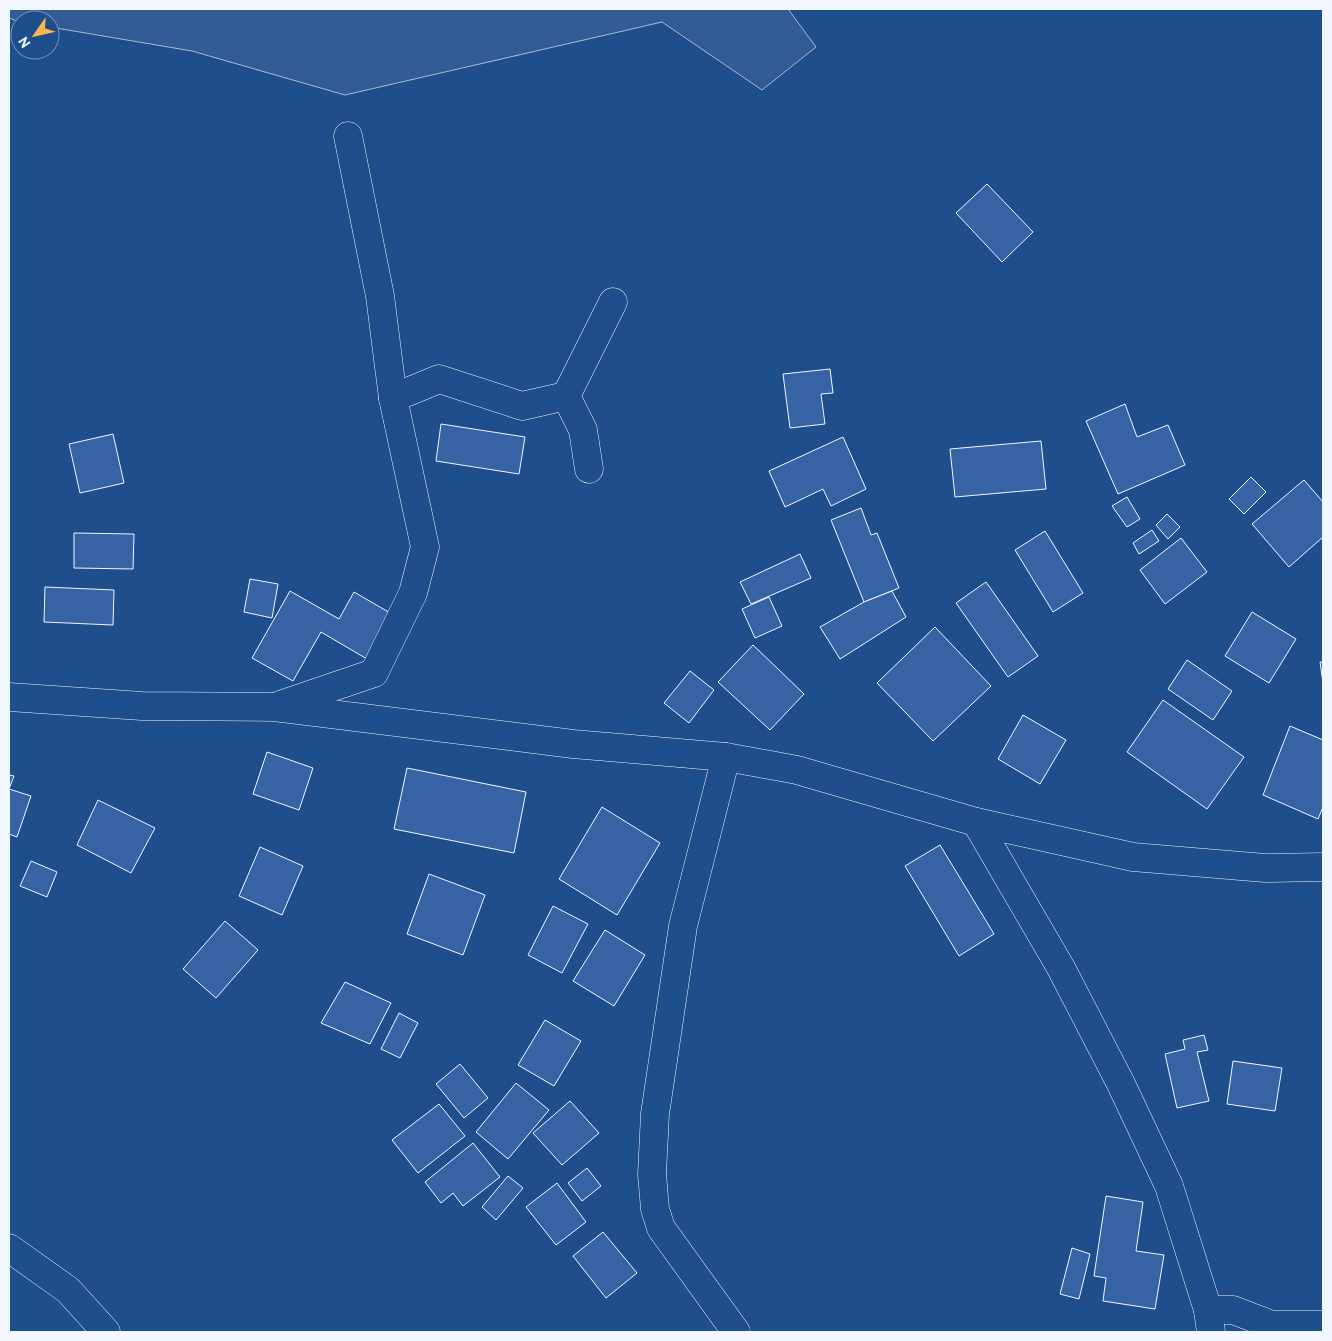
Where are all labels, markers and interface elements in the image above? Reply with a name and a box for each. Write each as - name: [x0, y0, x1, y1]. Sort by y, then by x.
- north arrow: [10, 10, 60, 60]
- text: N: [16, 33, 35, 50]

